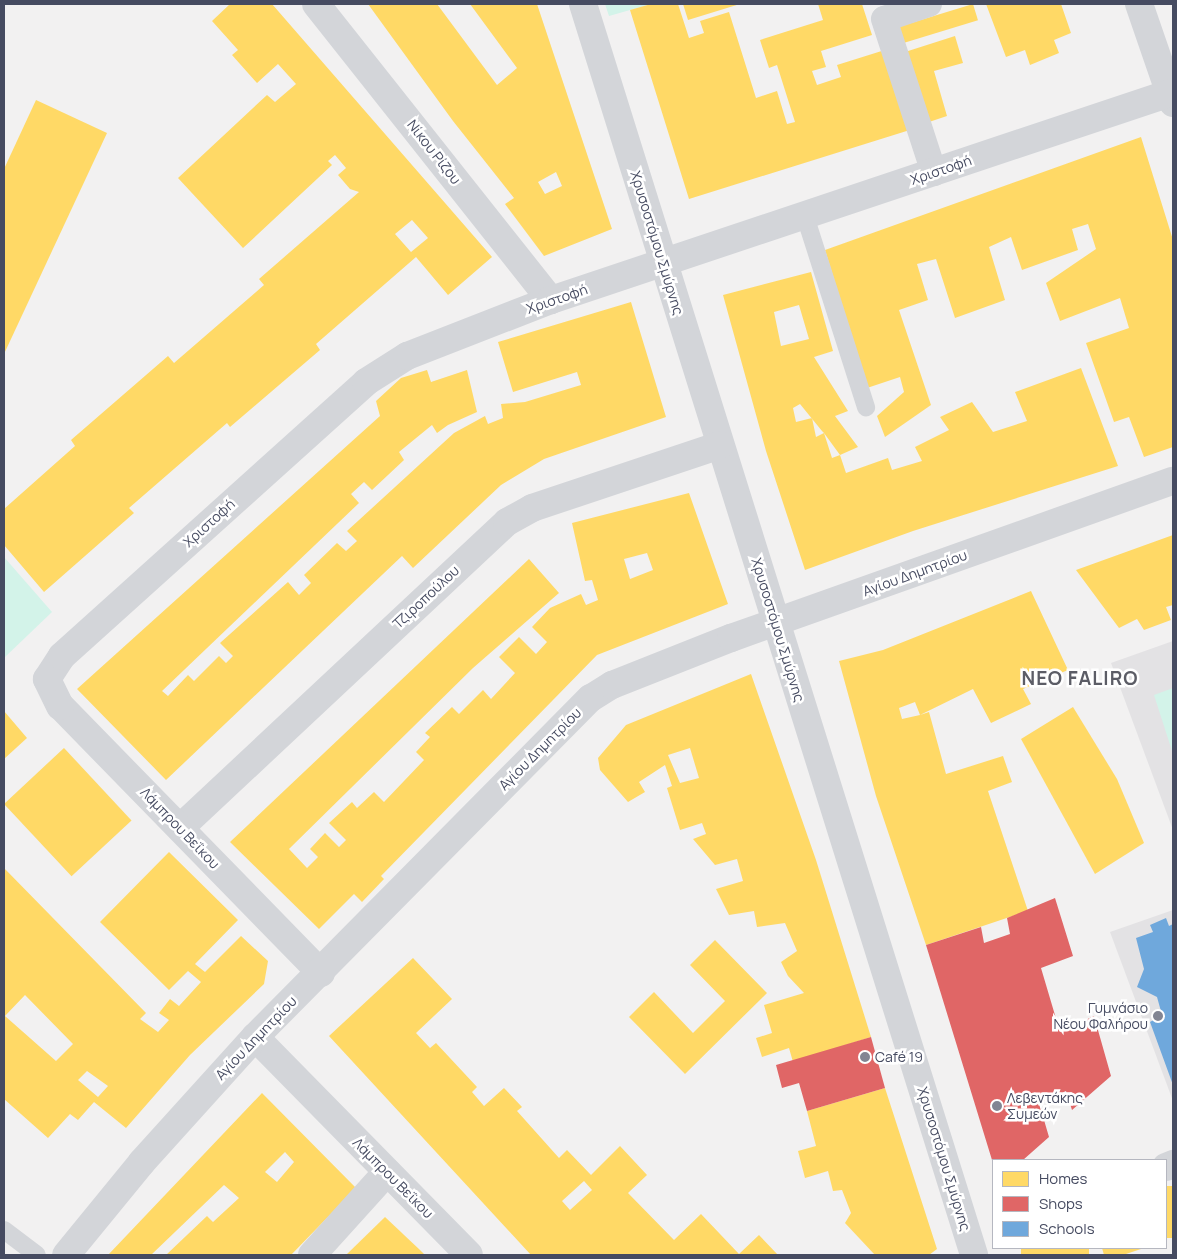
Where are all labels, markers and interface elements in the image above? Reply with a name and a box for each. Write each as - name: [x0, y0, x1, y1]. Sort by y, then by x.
- street label: Νίκου Ρίζου: [404, 117, 464, 187]
- street label: Χριστοφή: [908, 152, 974, 188]
- street label: Χρυσοστόμου Σμύρνης: [627, 169, 687, 317]
- street label: Χριστοφή: [524, 281, 590, 317]
- street label: Χριστοφή: [180, 496, 238, 550]
- street label: Αγίου Δημητρίου: [861, 546, 969, 600]
- street label: Χρυσοστόμου Σμύρνης: [748, 556, 808, 704]
- street label: Τζιροπούλου: [389, 562, 463, 632]
- district label: NEO FALIRO: [1020, 668, 1140, 690]
- street label: Αγίου Δημητρίου: [495, 704, 585, 794]
- street label: Λάμπρου Βεΐκου: [137, 784, 223, 872]
- street label: Αγίου Δημητρίου: [212, 993, 300, 1083]
- place label: Γυμνάσιο Νέου Φαλήρου: [1053, 1000, 1148, 1032]
- marker: Γυμνάσιο Νέου Φαλήρου: [1152, 1010, 1164, 1022]
- place label: Café 19: [875, 1049, 923, 1065]
- marker: Café 19: [859, 1051, 871, 1063]
- street label: Χρυσοστόμου Σμύρνης: [914, 1085, 974, 1233]
- place label: Λεβεντάκης Συμεών: [1007, 1090, 1083, 1122]
- marker: Λεβεντάκης Συμεών: [991, 1100, 1003, 1112]
- street label: Λάμπρου Βεΐκου: [349, 1134, 437, 1222]
- legend: [992, 1159, 1167, 1249]
- text: Homes: [1039, 1168, 1087, 1189]
- text: Shops: [1039, 1193, 1083, 1214]
- text: Schools: [1039, 1218, 1095, 1239]

